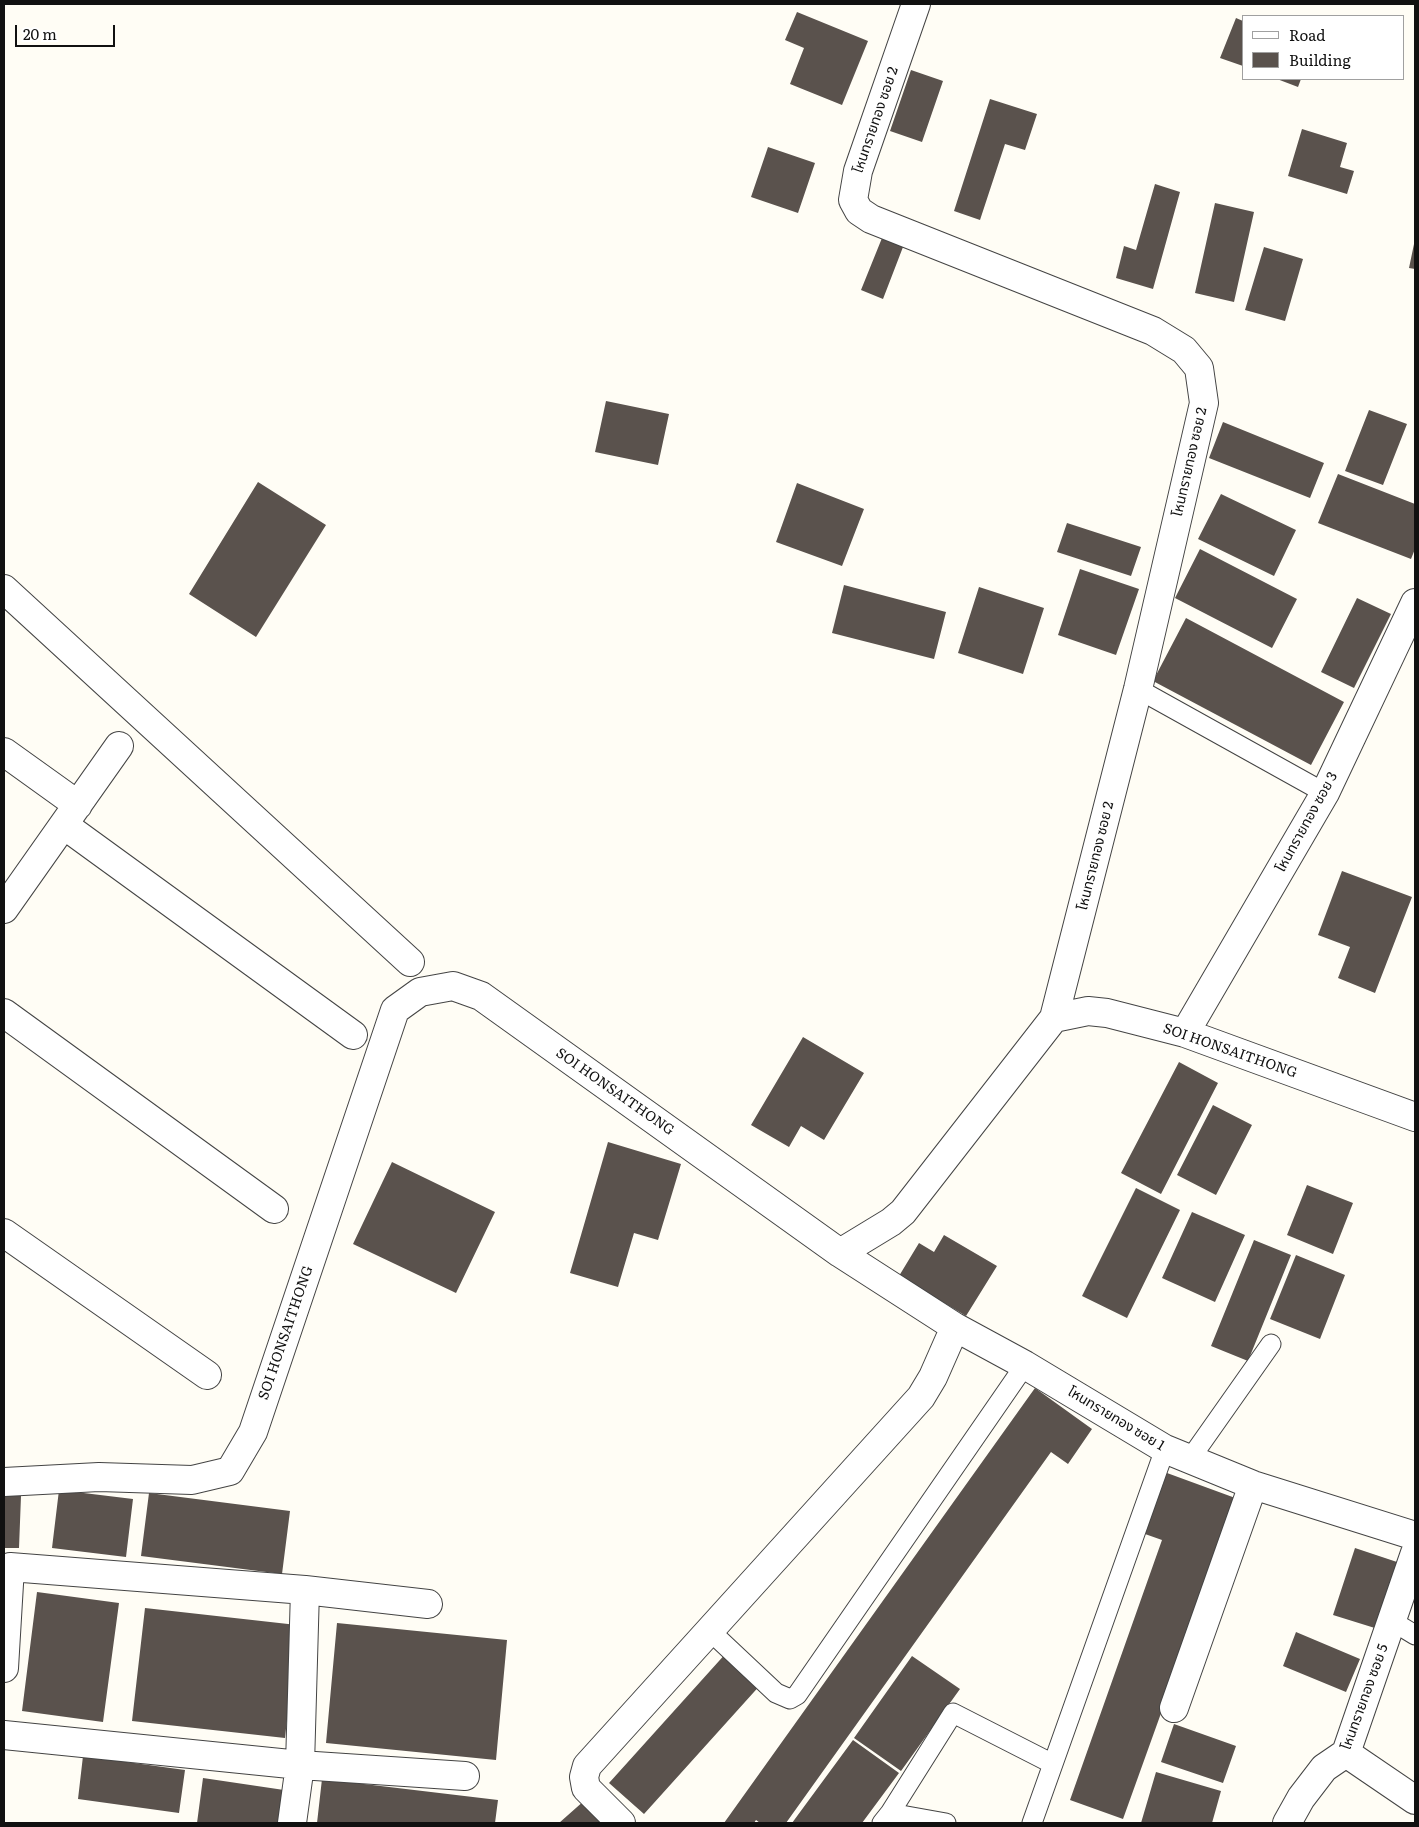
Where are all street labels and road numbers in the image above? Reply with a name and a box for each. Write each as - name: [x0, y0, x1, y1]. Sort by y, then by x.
- street label: โหนทรายทอง ซอย 2: [850, 65, 902, 175]
- street label: โหนทรายทอง ซอย 2: [1169, 406, 1211, 518]
- street label: โหนทรายทอง ซอย 3: [1273, 769, 1341, 875]
- street label: โหนทรายทอง ซอย 2: [1074, 800, 1118, 912]
- street label: SOI HONSAITHONG: [1161, 1020, 1299, 1082]
- street label: SOI HONSAITHONG: [553, 1045, 677, 1139]
- street label: SOI HONSAITHONG: [255, 1264, 317, 1402]
- street label: โหนทรายทอง ซอย 1: [1065, 1383, 1167, 1455]
- street label: โหนทรายทอง ซอย 5: [1338, 1642, 1392, 1752]

